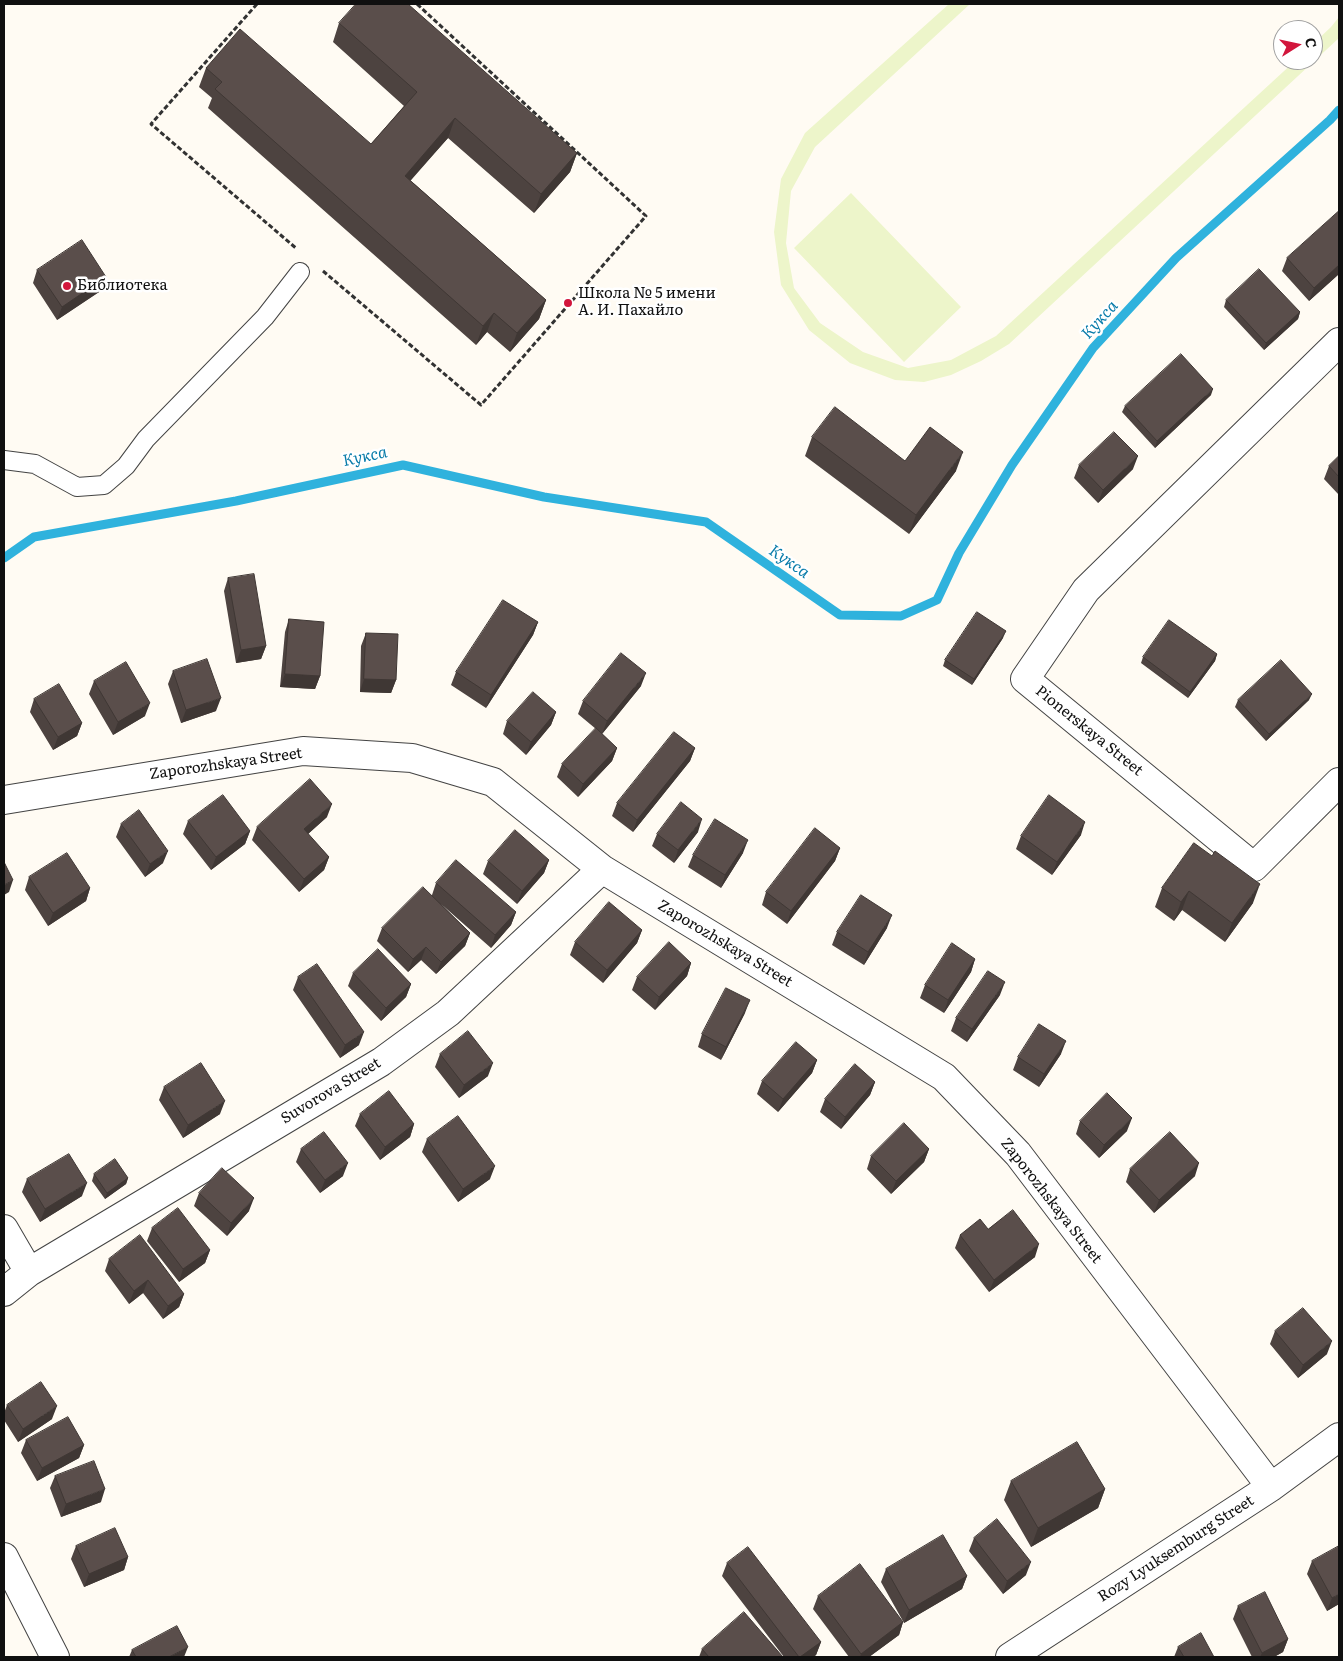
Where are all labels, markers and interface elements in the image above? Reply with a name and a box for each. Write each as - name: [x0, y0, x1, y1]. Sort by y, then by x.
- north arrow: [1273, 20, 1323, 70]
- text: С: [1301, 36, 1322, 49]
- place label: Библиотека: [77, 277, 168, 295]
- marker: Библиотека: [61, 280, 73, 292]
- place label: Школа № 5 имени А. И. Пахайло: [578, 285, 716, 320]
- marker: Школа № 5 имени А. И. Пахайло: [562, 297, 574, 309]
- water label: Кукса: [1078, 297, 1122, 343]
- water label: Кукса: [341, 443, 389, 471]
- water label: Кукса: [765, 541, 813, 583]
- street label: Pionerskaya Street: [1032, 682, 1146, 780]
- street label: Zaporozhskaya Street: [148, 744, 304, 784]
- street label: Zaporozhskaya Street: [654, 897, 796, 991]
- street label: Suvorova Street: [278, 1054, 384, 1128]
- street label: Zaporozhskaya Street: [997, 1135, 1105, 1267]
- street label: Rozy Lyuksemburg Street: [1095, 1492, 1257, 1606]

